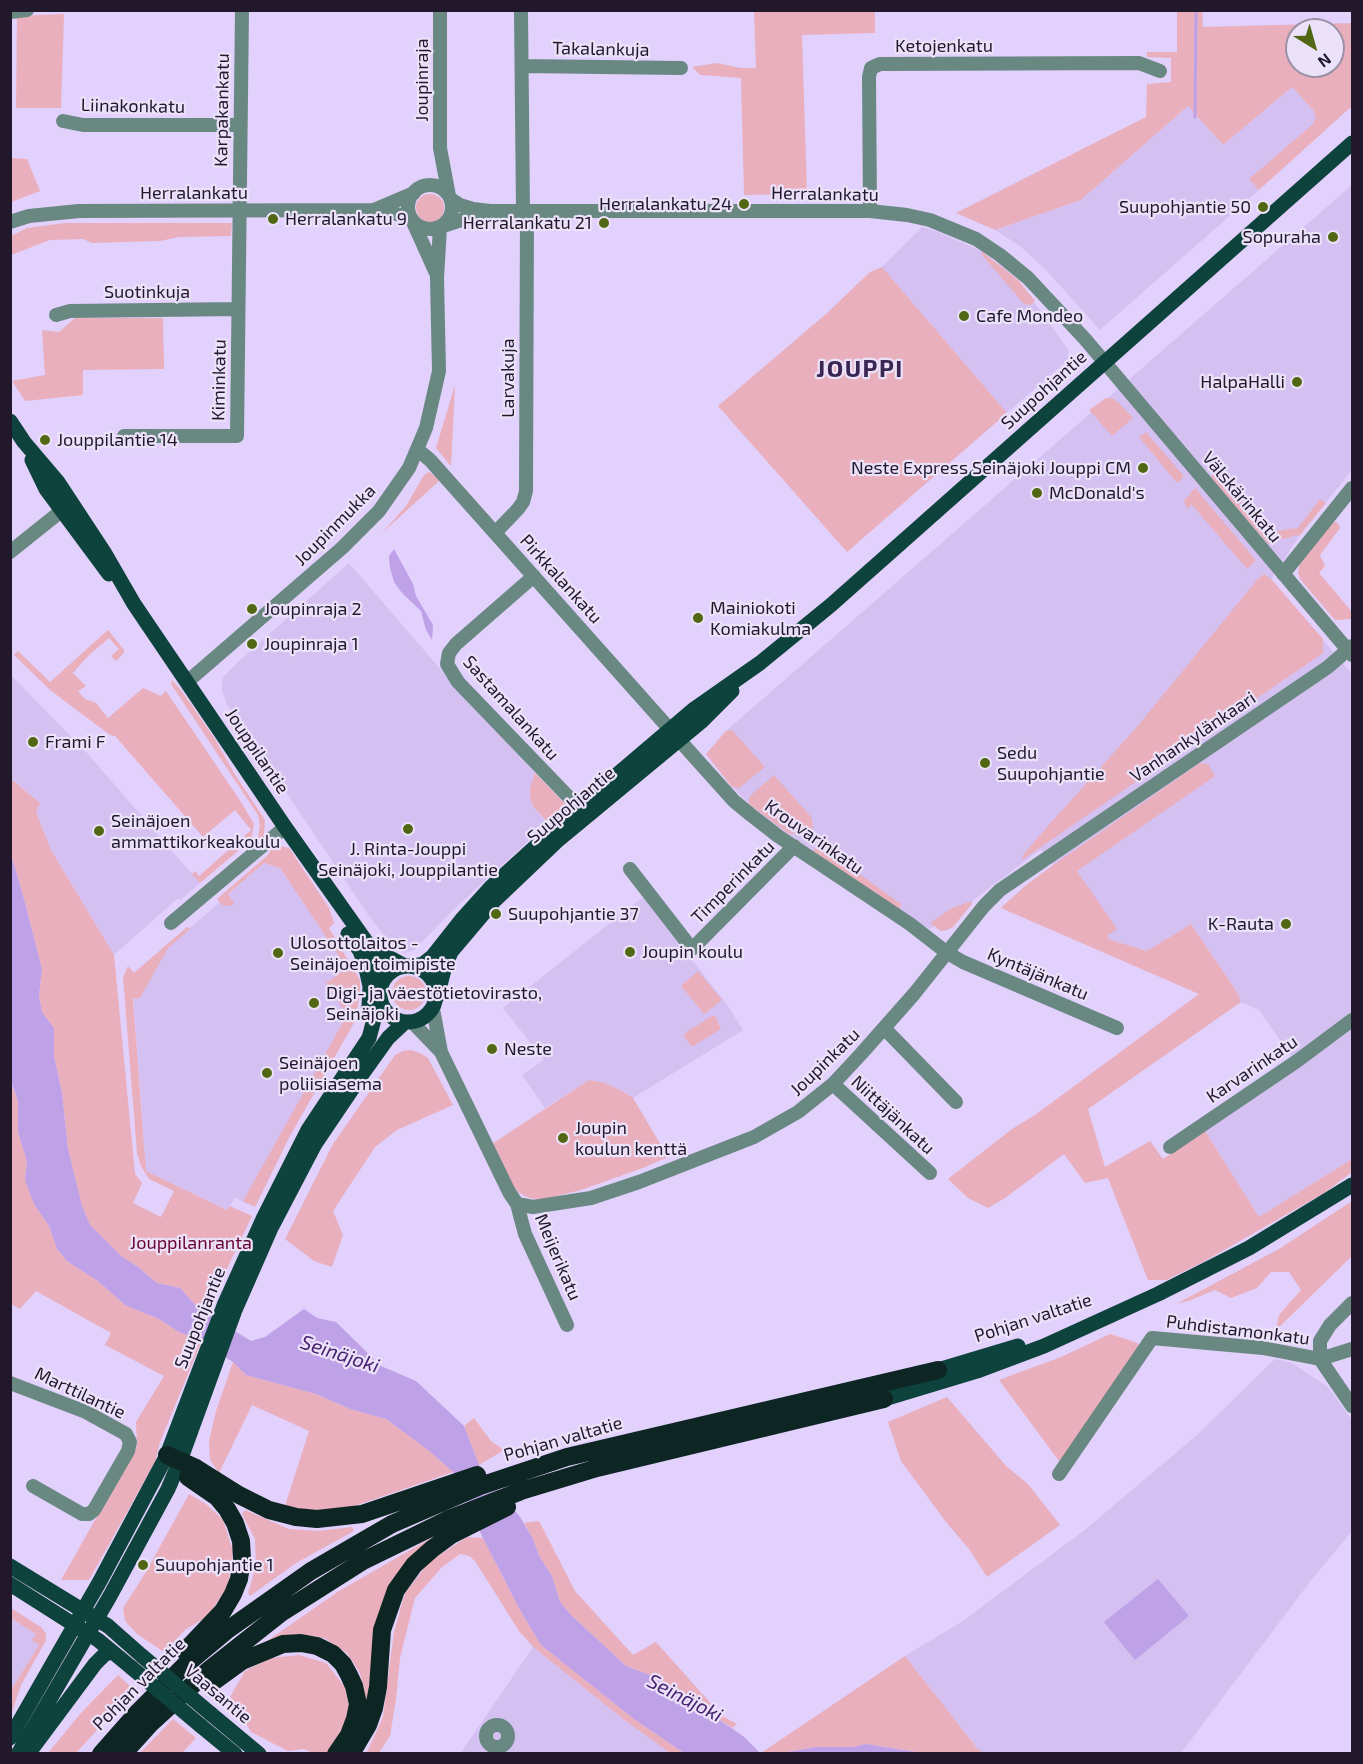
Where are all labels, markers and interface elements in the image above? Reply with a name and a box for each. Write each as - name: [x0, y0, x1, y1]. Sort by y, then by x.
- north arrow: [1285, 18, 1345, 78]
- street label: Ketojenkatu: [895, 35, 993, 57]
- street label: Takalankuja: [552, 37, 650, 61]
- street label: Joupinraja: [411, 38, 433, 122]
- text: N: [1315, 50, 1335, 72]
- street label: Karpakankatu: [210, 53, 234, 167]
- street label: Liinakonkatu: [81, 94, 185, 118]
- street label: Herralankatu: [140, 182, 248, 204]
- street label: Herralankatu: [771, 182, 879, 206]
- place label: Herralankatu 24: [599, 193, 732, 215]
- place label: Suupohjantie 50: [1119, 196, 1251, 218]
- marker: Herralankatu 24: [737, 197, 751, 211]
- marker: Suupohjantie 50: [1256, 200, 1270, 214]
- place label: Herralankatu 9: [285, 208, 407, 230]
- marker: Herralankatu 9: [266, 212, 280, 226]
- place label: Herralankatu 21: [463, 212, 592, 234]
- marker: Herralankatu 21: [597, 216, 611, 230]
- place label: Sopuraha: [1243, 226, 1321, 248]
- marker: Sopuraha: [1326, 230, 1340, 244]
- street label: Suotinkuja: [104, 281, 190, 303]
- place label: Cafe Mondeo: [976, 305, 1083, 327]
- marker: Cafe Mondeo: [957, 309, 971, 323]
- street label: Larvakuja: [497, 338, 519, 418]
- street label: Kiminkatu: [207, 339, 231, 421]
- street label: Suupohjantie: [997, 346, 1091, 434]
- district label: JOUPPI: [816, 355, 904, 383]
- place label: HalpaHalli: [1200, 371, 1285, 393]
- marker: HalpaHalli: [1290, 375, 1304, 389]
- place label: Jouppilantie 14: [57, 429, 178, 451]
- marker: Jouppilantie 14: [38, 433, 52, 447]
- street label: Välskärinkatu: [1198, 447, 1286, 547]
- place label: Neste Express Seinäjoki Jouppi CM: [851, 457, 1131, 479]
- marker: Neste Express Seinäjoki Jouppi CM: [1136, 461, 1150, 475]
- street label: Joupinmukka: [290, 480, 380, 570]
- place label: McDonald's: [1049, 482, 1145, 504]
- marker: McDonald's: [1030, 486, 1044, 500]
- street label: Pirkkalankatu: [515, 530, 607, 628]
- place label: Mainiokoti Komiakulma: [710, 597, 811, 640]
- place label: Joupinraja 2: [264, 598, 362, 620]
- marker: Joupinraja 2: [245, 602, 259, 616]
- marker: Mainiokoti Komiakulma: [691, 611, 705, 625]
- place label: Joupinraja 1: [264, 633, 359, 655]
- marker: Joupinraja 1: [245, 637, 259, 651]
- street label: Sastamalankatu: [458, 651, 564, 765]
- street label: Vanhankylänkaari: [1126, 687, 1260, 787]
- street label: Jouppilantie: [220, 704, 294, 798]
- place label: Frami F: [45, 731, 105, 753]
- marker: Frami F: [26, 735, 40, 749]
- place label: Sedu Suupohjantie: [997, 742, 1105, 784]
- marker: Sedu Suupohjantie: [978, 756, 992, 770]
- street label: Suupohjantie: [523, 762, 619, 848]
- street label: Krouvarinkatu: [760, 795, 868, 879]
- place label: Seinäjoen ammattikorkeakoulu: [111, 810, 280, 852]
- marker: J. Rinta-Jouppi Seinäjoki, Jouppilantie: [401, 822, 415, 836]
- marker: Seinäjoen ammattikorkeakoulu: [92, 824, 106, 838]
- street label: Timperinkatu: [687, 836, 779, 928]
- place label: J. Rinta-Jouppi Seinäjoki, Jouppilantie: [318, 838, 498, 880]
- place label: Suupohjantie 37: [508, 903, 639, 925]
- marker: Suupohjantie 37: [489, 907, 503, 921]
- place label: K-Rauta: [1208, 913, 1274, 935]
- marker: K-Rauta: [1279, 917, 1293, 931]
- place label: Ulosottolaitos - Seinäjoen toimipiste: [290, 932, 456, 974]
- place label: Joupin koulu: [642, 941, 743, 963]
- street label: Kyntäjänkatu: [984, 943, 1092, 1005]
- marker: Joupin koulu: [623, 945, 637, 959]
- marker: Ulosottolaitos - Seinäjoen toimipiste: [271, 946, 285, 960]
- place label: Digi- ja väestötietovirasto, Seinäjoki: [326, 982, 542, 1024]
- marker: Digi- ja väestötietovirasto, Seinäjoki: [307, 996, 321, 1010]
- street label: Joupinkatu: [786, 1024, 864, 1100]
- street label: Karvarinkatu: [1202, 1031, 1302, 1107]
- place label: Neste: [504, 1038, 552, 1060]
- marker: Neste: [485, 1042, 499, 1056]
- place label: Seinäjoen poliisiasema: [279, 1052, 382, 1094]
- marker: Seinäjoen poliisiasema: [260, 1066, 274, 1080]
- street label: Niittäjänkatu: [847, 1071, 939, 1159]
- place label: Joupin koulun kenttä: [575, 1117, 687, 1160]
- marker: Joupin koulun kenttä: [556, 1131, 570, 1145]
- street label: Meijerikatu: [530, 1210, 586, 1304]
- park label: Jouppilanranta: [130, 1232, 252, 1254]
- street label: Suupohjantie: [170, 1264, 230, 1372]
- street label: Pohjan valtatie: [971, 1289, 1095, 1347]
- street label: Puhdistamonkatu: [1165, 1310, 1311, 1350]
- water label: Seinäjoki: [298, 1330, 382, 1378]
- street label: Marttilantie: [31, 1363, 129, 1423]
- street label: Pohjan valtatie: [501, 1412, 625, 1466]
- place label: Suupohjantie 1: [155, 1554, 274, 1576]
- marker: Suupohjantie 1: [136, 1558, 150, 1572]
- street label: Pohjan valtatie: [88, 1633, 190, 1735]
- street label: Vaasantie: [180, 1660, 256, 1728]
- water label: Seinäjoki: [643, 1669, 727, 1727]

